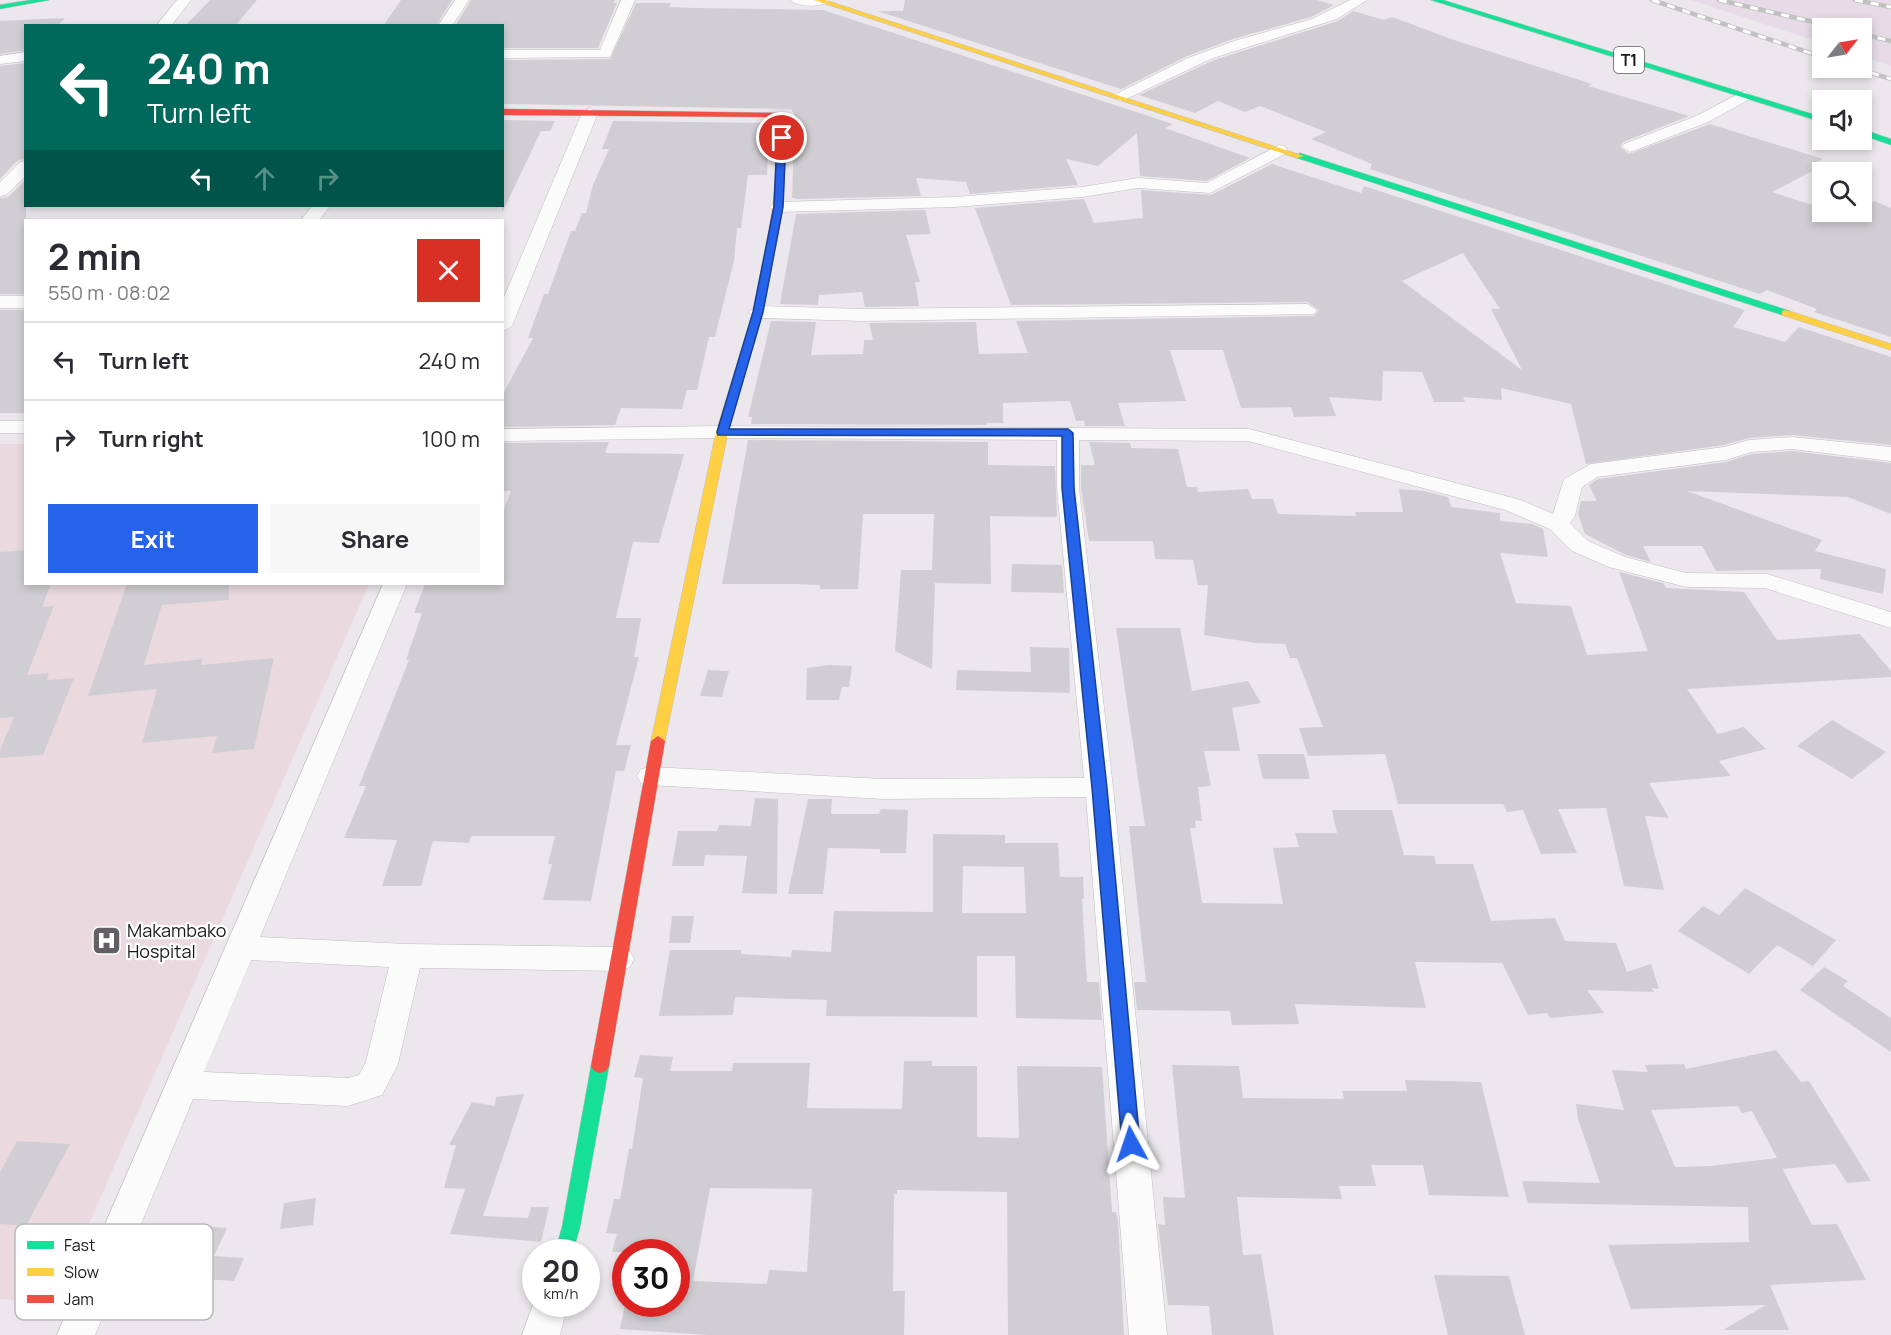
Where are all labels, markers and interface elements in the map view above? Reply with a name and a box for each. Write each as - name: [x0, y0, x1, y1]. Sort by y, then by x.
- north arrow: [1812, 18, 1872, 78]
- map controls: [1812, 18, 1872, 222]
- text: 240 m: [147, 39, 271, 97]
- road number: T1: [1614, 47, 1644, 73]
- icon: left: [48, 48, 126, 126]
- button: sound: [1812, 90, 1872, 150]
- text: Turn left: [147, 94, 251, 131]
- pin: [756, 112, 807, 163]
- icon: arrive: [765, 121, 798, 154]
- icon: left: [185, 162, 218, 195]
- icon: ahead: [248, 162, 281, 195]
- icon: right: [311, 162, 344, 195]
- button: search: [1812, 162, 1872, 222]
- text: 2 min: [48, 232, 142, 281]
- button: close: [417, 239, 480, 302]
- text: 550 m · 08:02: [48, 279, 170, 306]
- icon: left: [48, 345, 81, 378]
- text: Turn left: [99, 346, 189, 376]
- text: 240 m: [418, 346, 480, 376]
- icon: right: [48, 423, 81, 456]
- text: Turn right: [99, 424, 204, 454]
- text: 100 m: [422, 424, 480, 454]
- button: Exit: [48, 504, 258, 573]
- button: Share: [270, 504, 480, 573]
- place label: Makambako Hospital: [127, 918, 226, 963]
- hospital icon: Makambako Hospital: [90, 925, 122, 957]
- position arrow: [1099, 1112, 1163, 1176]
- legend: [15, 1224, 213, 1320]
- text: Fast: [64, 1234, 95, 1256]
- speed limit sign: 30: [612, 1239, 690, 1317]
- text: 20: [542, 1250, 580, 1291]
- text: Slow: [64, 1261, 99, 1283]
- text: km/h: [544, 1283, 578, 1304]
- text: Jam: [64, 1288, 94, 1310]

